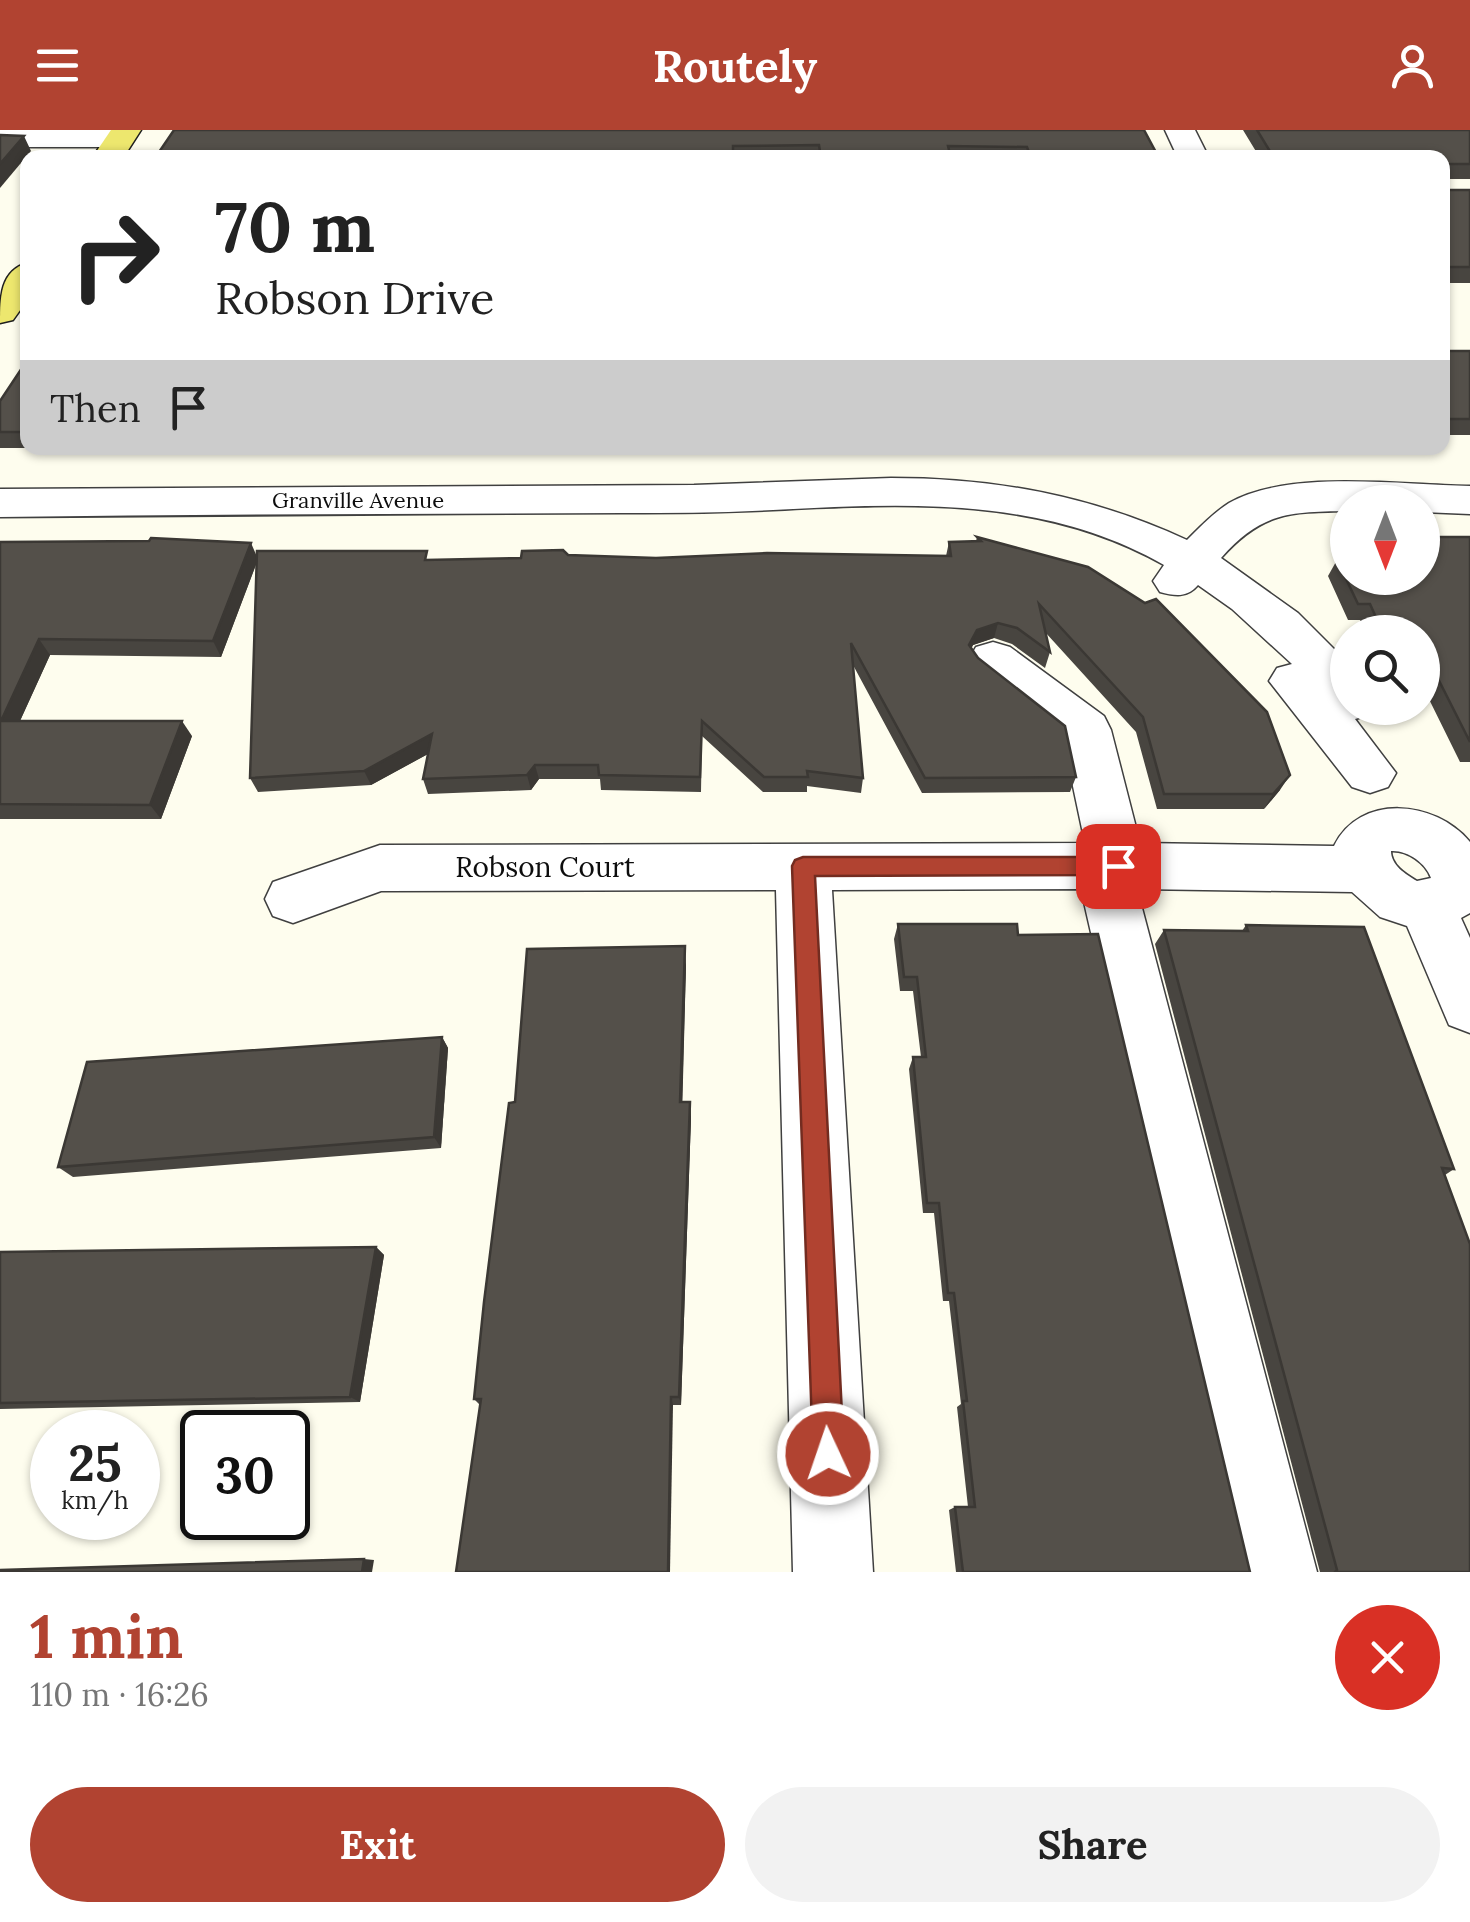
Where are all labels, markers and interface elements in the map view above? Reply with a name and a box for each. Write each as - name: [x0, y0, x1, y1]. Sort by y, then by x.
- text: Routely: [653, 37, 817, 94]
- icon: menu: [30, 38, 85, 93]
- icon: person: [1385, 38, 1440, 93]
- text: 70 m: [215, 182, 375, 271]
- icon: right: [50, 190, 180, 320]
- text: Robson Drive: [215, 269, 494, 326]
- icon: arrive: [161, 380, 216, 435]
- text: Then: [50, 384, 141, 432]
- north arrow: [1330, 485, 1440, 595]
- map controls: [1330, 485, 1440, 725]
- street label: Granville Avenue: [272, 486, 444, 514]
- button: search: [1330, 615, 1440, 725]
- pin: [1076, 824, 1161, 909]
- icon: arrive: [1091, 839, 1146, 894]
- street label: Robson Court: [455, 849, 635, 885]
- position arrow: [776, 1402, 880, 1506]
- speed limit sign: 30: [180, 1410, 310, 1540]
- text: 25: [68, 1431, 122, 1495]
- text: km/h: [61, 1484, 129, 1516]
- text: 1 min: [30, 1598, 183, 1674]
- button: close: [1335, 1605, 1440, 1710]
- text: 110 m · 16:26: [30, 1674, 209, 1715]
- button: Exit: [30, 1787, 725, 1902]
- button: Share: [745, 1787, 1440, 1902]

